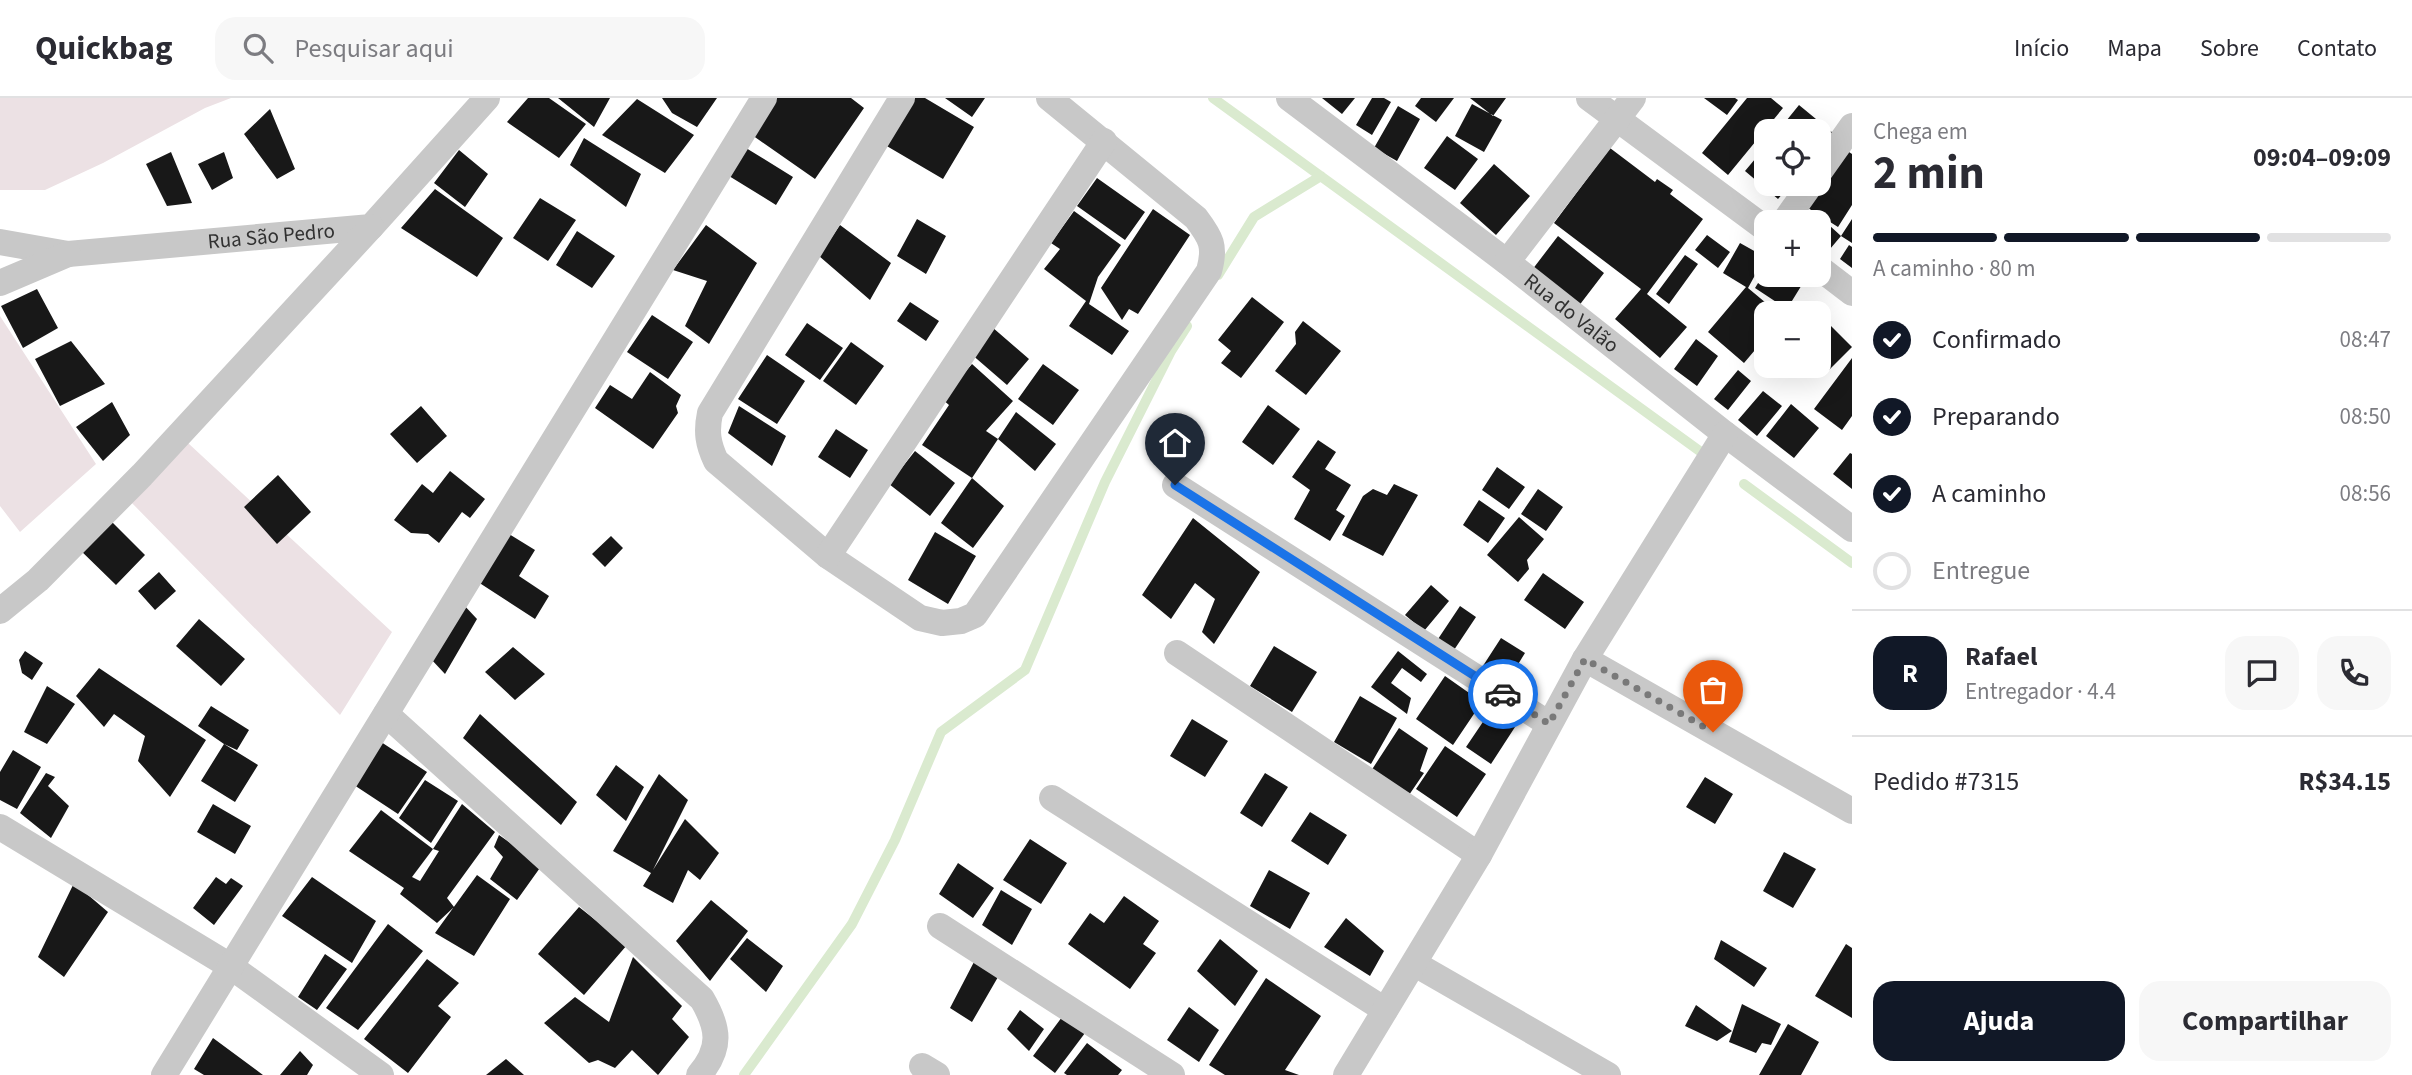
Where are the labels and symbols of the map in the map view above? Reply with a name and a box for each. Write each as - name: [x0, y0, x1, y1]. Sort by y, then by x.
- street label: Rua São Pedro: [206, 215, 336, 256]
- street label: Rua do Valão: [1518, 266, 1625, 360]
- pin: [1145, 413, 1205, 485]
- courier: [1468, 659, 1538, 729]
- pin: [1683, 660, 1743, 732]

